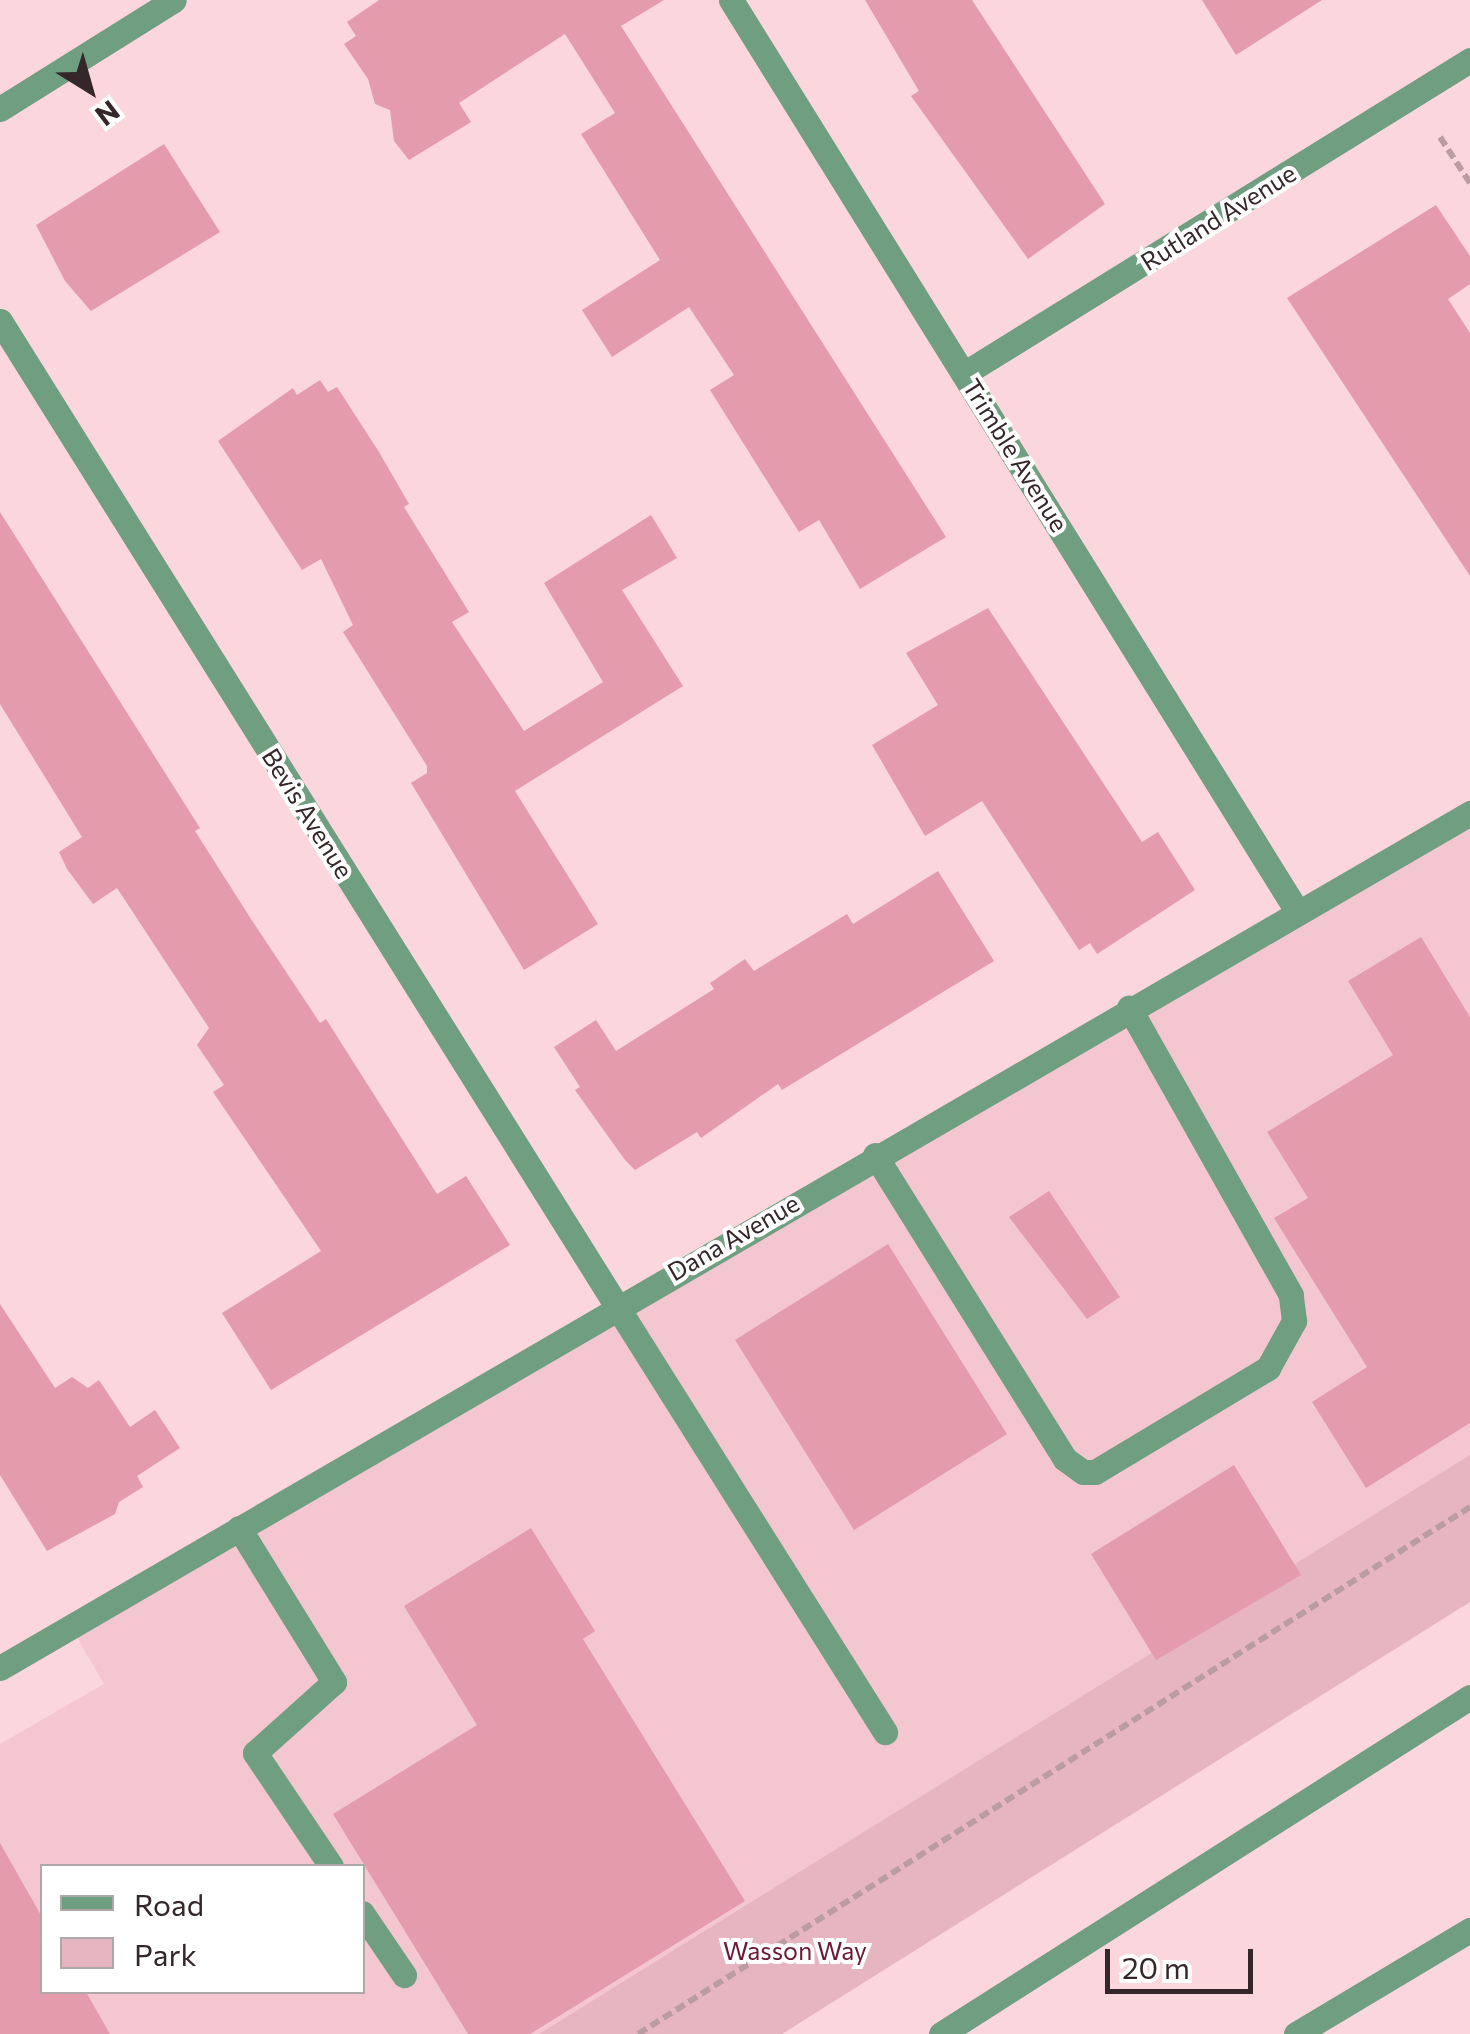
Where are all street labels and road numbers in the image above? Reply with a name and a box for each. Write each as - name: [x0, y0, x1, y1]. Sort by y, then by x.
- street label: Rutland Avenue: [1135, 157, 1301, 277]
- street label: Trimble Avenue: [957, 373, 1075, 537]
- street label: Bevis Avenue: [256, 742, 360, 884]
- street label: Dana Avenue: [662, 1187, 804, 1287]

